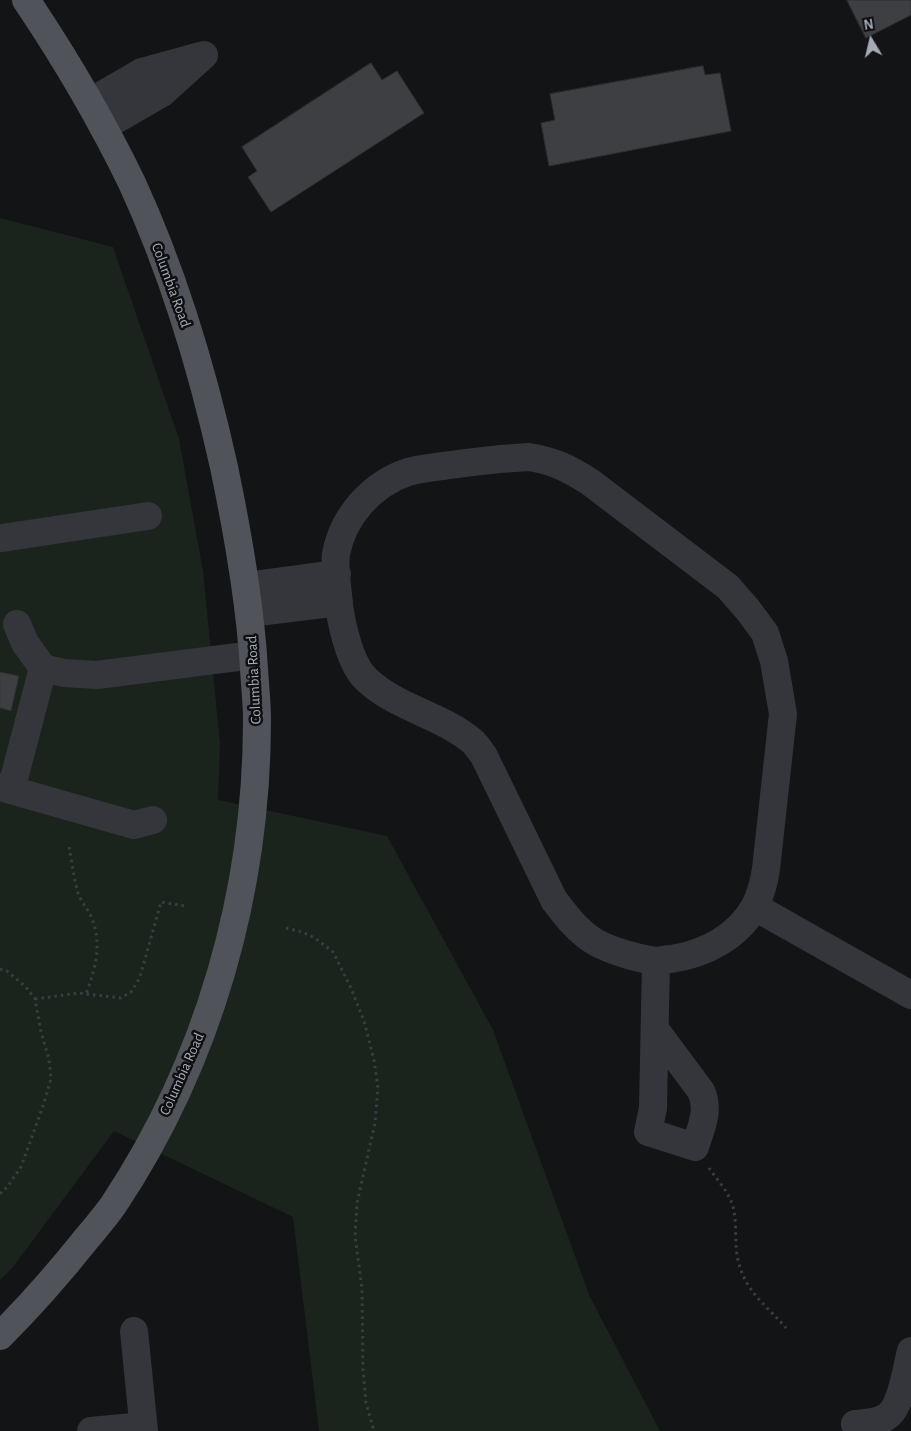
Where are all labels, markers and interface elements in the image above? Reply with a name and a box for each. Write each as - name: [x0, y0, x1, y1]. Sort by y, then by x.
- north arrow: [846, 15, 896, 65]
- text: N: [863, 18, 875, 33]
- street label: Columbia Road: [147, 240, 195, 330]
- street label: Columbia Road: [243, 635, 265, 725]
- street label: Columbia Road: [156, 1030, 208, 1118]

